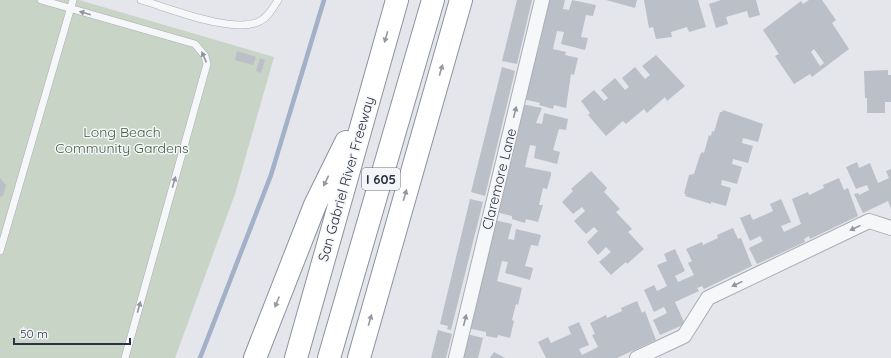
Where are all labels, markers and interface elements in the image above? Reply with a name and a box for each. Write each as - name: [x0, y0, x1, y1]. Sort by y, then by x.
- one-way arrow: [79, 10, 91, 16]
- one-way arrow: [383, 32, 389, 44]
- one-way arrow: [200, 51, 207, 63]
- one-way arrow: [438, 64, 444, 76]
- street label: San Gabriel River Freeway: [314, 94, 378, 264]
- one-way arrow: [512, 106, 518, 118]
- park label: Long Beach Community Gardens: [55, 123, 189, 157]
- street label: Claremore Lane: [478, 126, 520, 232]
- road number: I 605: [362, 168, 400, 190]
- one-way arrow: [323, 175, 330, 187]
- one-way arrow: [172, 176, 178, 188]
- one-way arrow: [402, 189, 408, 201]
- one-way arrow: [849, 225, 860, 231]
- one-way arrow: [732, 281, 743, 287]
- one-way arrow: [274, 296, 280, 308]
- one-way arrow: [136, 301, 142, 313]
- one-way arrow: [367, 314, 373, 326]
- one-way arrow: [462, 314, 468, 326]
- scale bar: [14, 320, 130, 346]
- text: 50 m: [20, 326, 48, 341]

